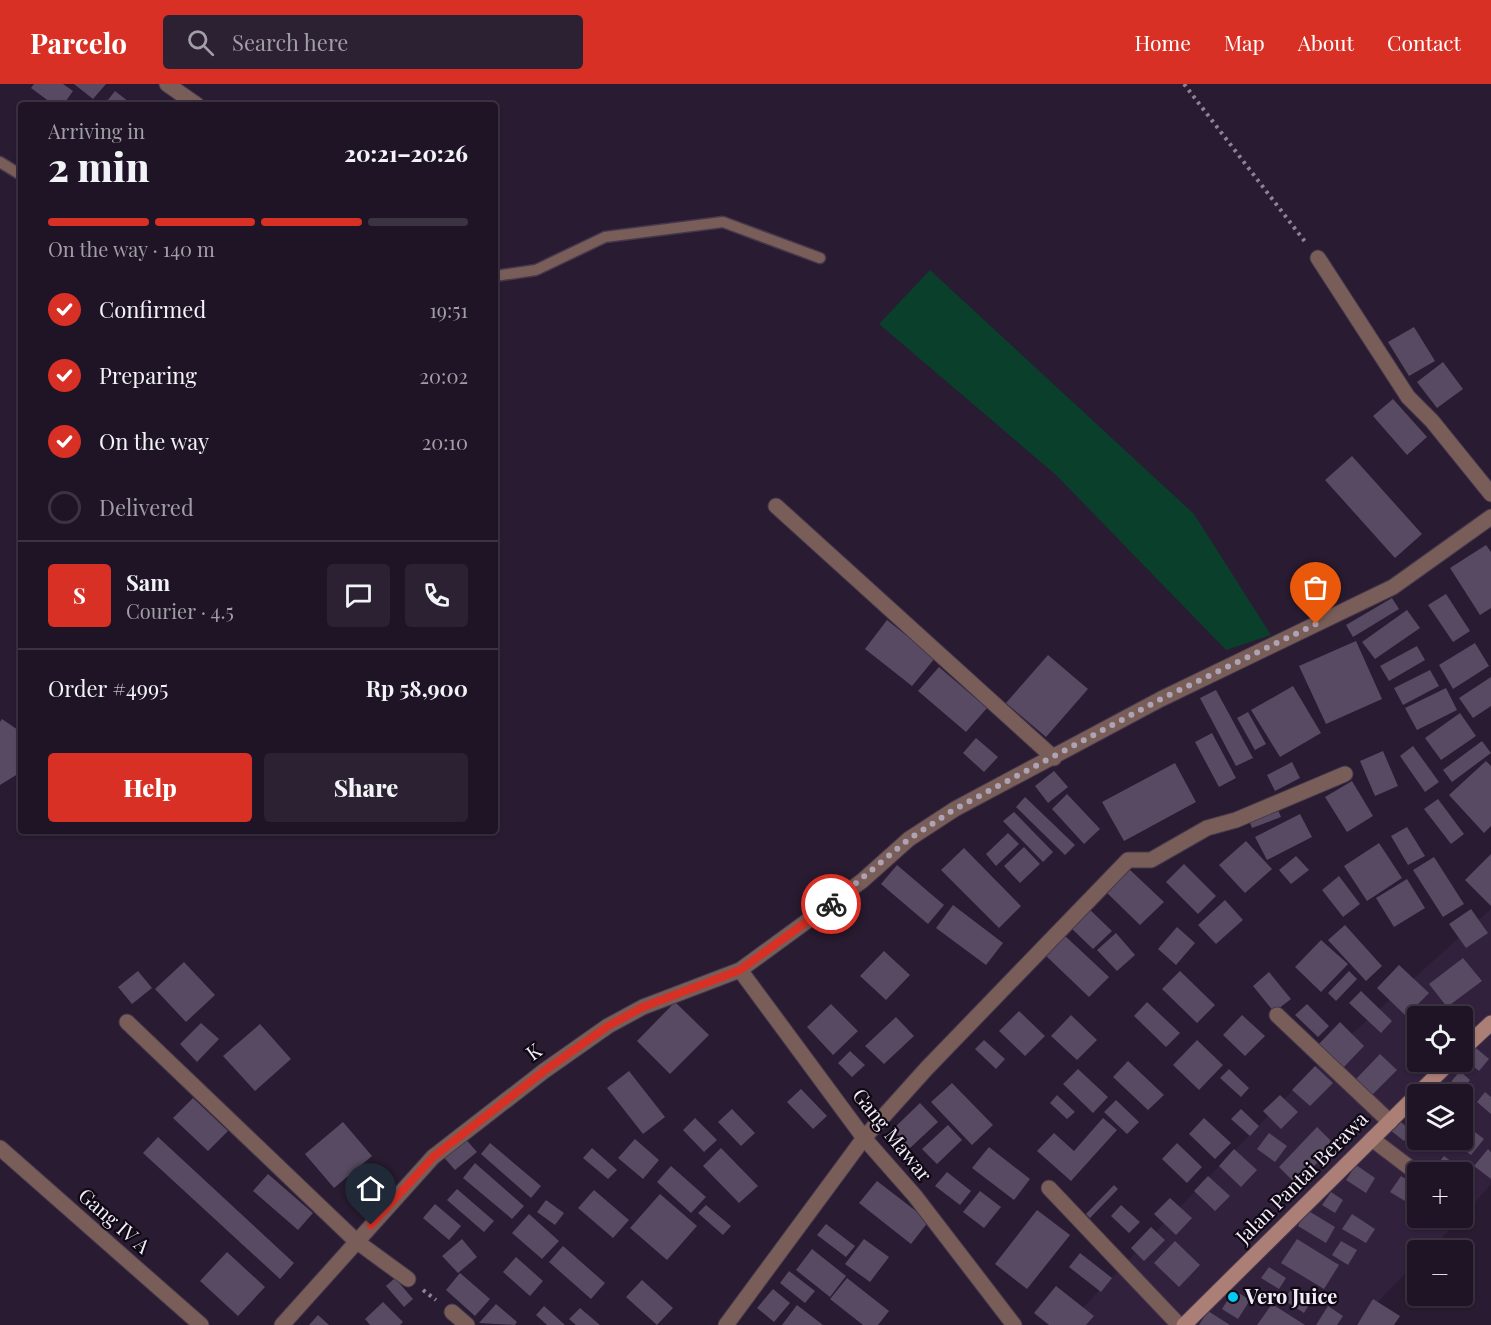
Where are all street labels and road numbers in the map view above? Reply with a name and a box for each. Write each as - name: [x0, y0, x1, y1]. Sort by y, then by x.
- street label: K: [520, 1035, 547, 1066]
- street label: Gang Mawar: [847, 1082, 939, 1186]
- street label: Jalan Pantai Berawa: [1228, 1105, 1373, 1250]
- street label: Gang IV A: [73, 1181, 157, 1259]

